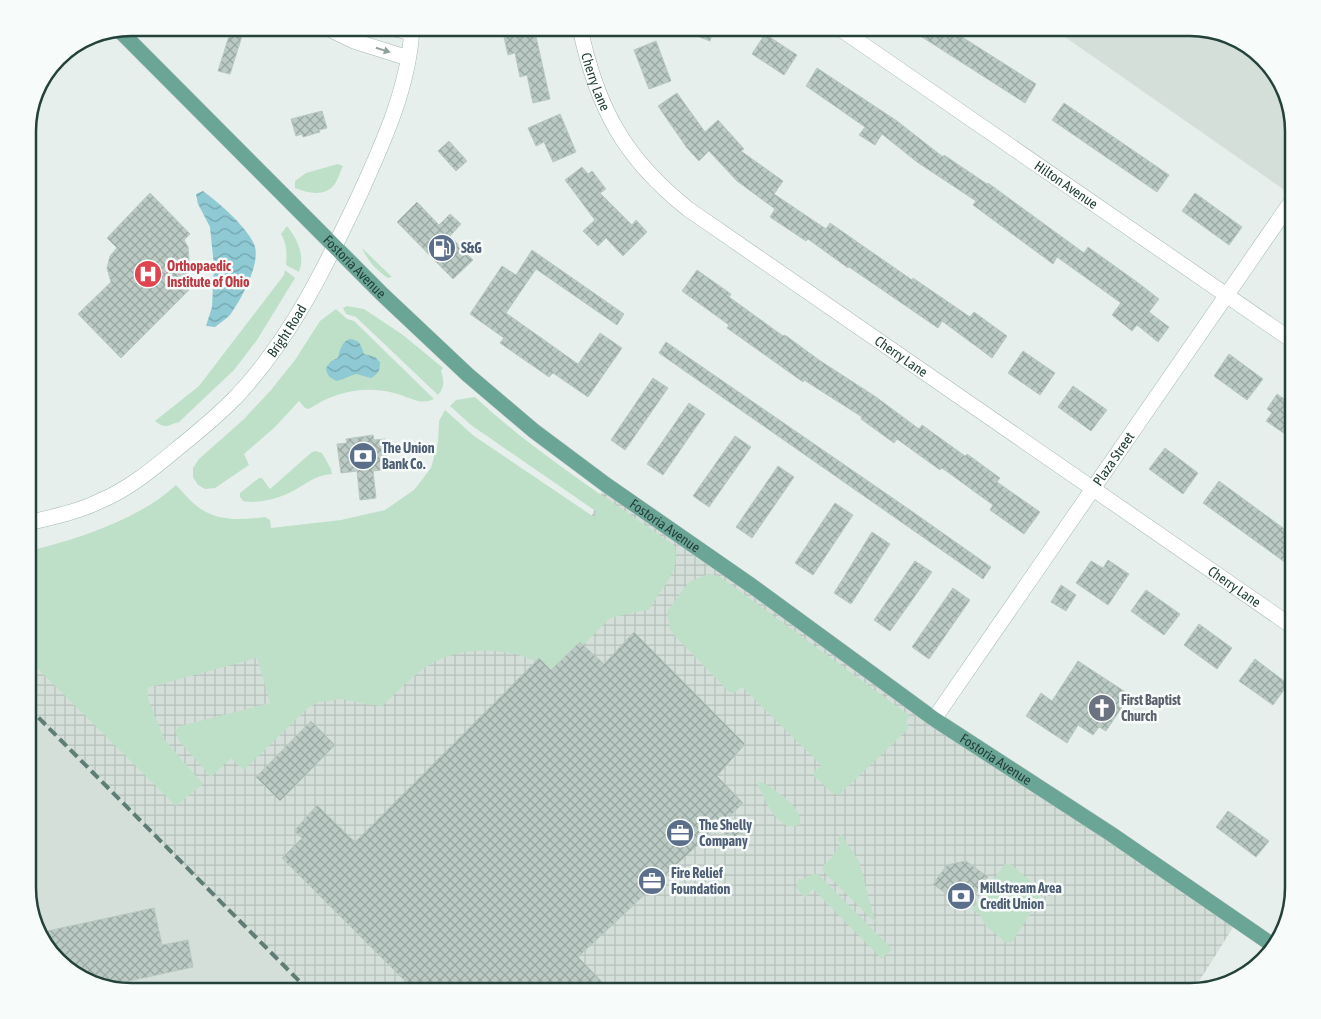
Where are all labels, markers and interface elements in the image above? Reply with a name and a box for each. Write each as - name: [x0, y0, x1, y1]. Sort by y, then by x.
- one-way arrow: [376, 47, 391, 55]
- street label: Cherry Lane: [578, 51, 613, 113]
- street label: Hilton Avenue: [1032, 157, 1101, 212]
- street label: Fostoria Avenue: [320, 232, 389, 301]
- fuel station icon: S&G: [427, 233, 457, 263]
- place label: S&G: [461, 240, 482, 256]
- place label: Orthopaedic Institute of Ohio: [167, 258, 250, 290]
- hospital icon: Orthopaedic Institute of Ohio: [133, 259, 163, 289]
- street label: Bright Road: [264, 302, 310, 360]
- street label: Cherry Lane: [872, 333, 931, 380]
- street label: Plaza Street: [1090, 429, 1138, 489]
- place label: The Union Bank Co.: [382, 440, 435, 472]
- bank icon: The Union Bank Co.: [348, 441, 378, 471]
- street label: Fostoria Avenue: [627, 496, 703, 556]
- street label: Cherry Lane: [1205, 563, 1264, 610]
- place label: First Baptist Church: [1121, 692, 1181, 724]
- church icon: First Baptist Church: [1087, 693, 1117, 723]
- street label: Fostoria Avenue: [957, 730, 1035, 788]
- place label: The Shelly Company: [699, 817, 752, 849]
- office icon: The Shelly Company: [665, 818, 695, 848]
- place label: Fire Relief Foundation: [671, 865, 730, 897]
- office icon: Fire Relief Foundation: [637, 866, 667, 896]
- place label: Millstream Area Credit Union: [980, 880, 1062, 912]
- bank icon: Millstream Area Credit Union: [946, 881, 976, 911]

